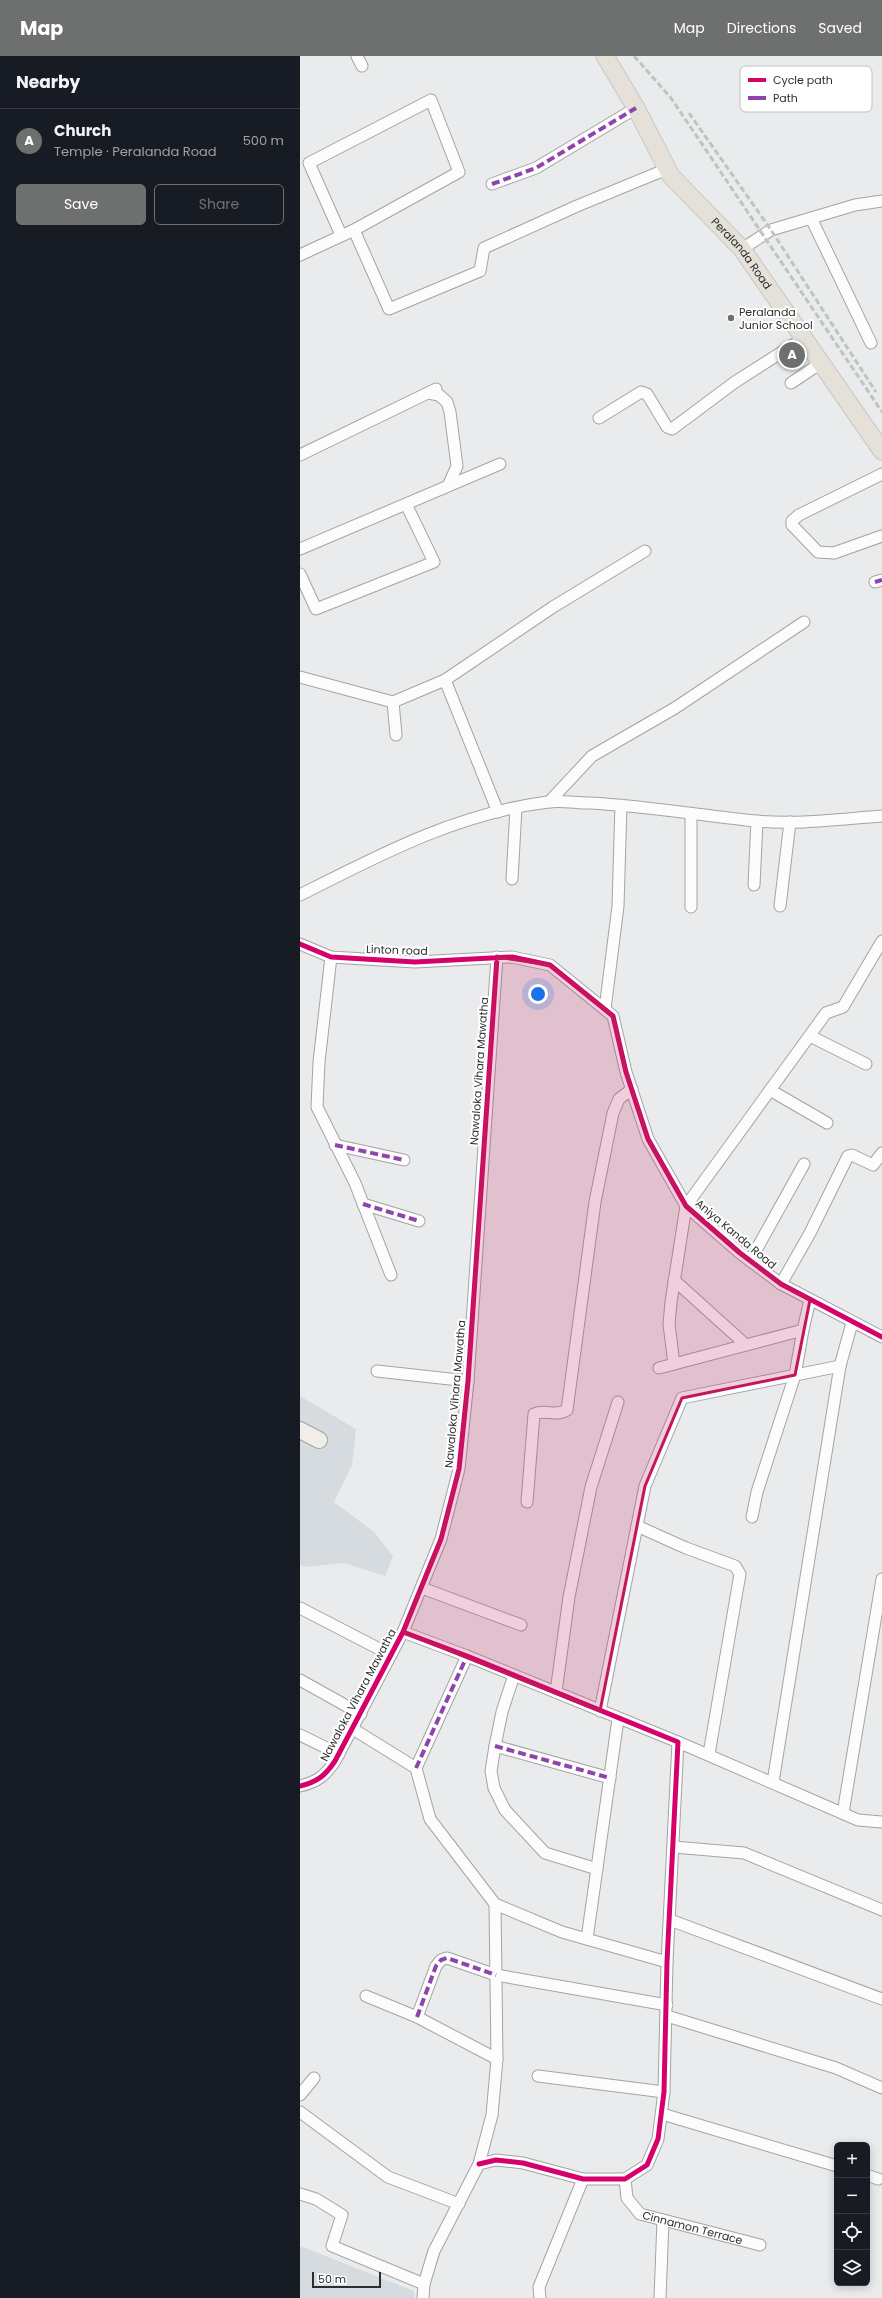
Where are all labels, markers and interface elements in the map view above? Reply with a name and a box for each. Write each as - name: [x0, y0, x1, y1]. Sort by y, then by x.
- text: Map: [20, 15, 63, 42]
- text: Map: [674, 18, 705, 38]
- text: Directions: [727, 18, 796, 38]
- text: Saved: [818, 18, 862, 38]
- legend: [740, 66, 872, 112]
- text: Nearby: [16, 70, 80, 94]
- text: Cycle path: [773, 72, 833, 88]
- text: Path: [773, 90, 798, 106]
- text: Church: [54, 120, 111, 141]
- text: A: [24, 131, 34, 150]
- text: 500 m: [243, 131, 284, 150]
- text: Temple · Peralanda Road: [54, 142, 217, 161]
- button: Save: [16, 184, 146, 225]
- button: Share: [154, 184, 284, 225]
- street label: Peralanda Road: [708, 214, 776, 292]
- place label: Peralanda Junior School: [739, 304, 813, 333]
- marker: Peralanda Junior School: [726, 313, 736, 323]
- pin: A: [779, 340, 805, 370]
- street label: Linton road: [366, 941, 428, 959]
- your location: [528, 984, 548, 1004]
- street label: Nawaloka Vihara Mawatha: [466, 996, 492, 1146]
- street label: Aniya Kanda Road: [692, 1195, 780, 1273]
- street label: Nawaloka Vihara Mawatha: [441, 1319, 469, 1469]
- street label: Nawaloka Vihara Mawatha: [316, 1626, 400, 1764]
- map controls: [834, 2142, 870, 2286]
- button: +: [834, 2142, 870, 2178]
- button: −: [834, 2178, 870, 2214]
- street label: Cinnamon Terrace: [641, 2207, 745, 2248]
- button: locate: [834, 2214, 870, 2250]
- button: layers: [834, 2250, 870, 2286]
- scale bar: [312, 2270, 381, 2289]
- text: 50 m: [318, 2271, 346, 2287]

